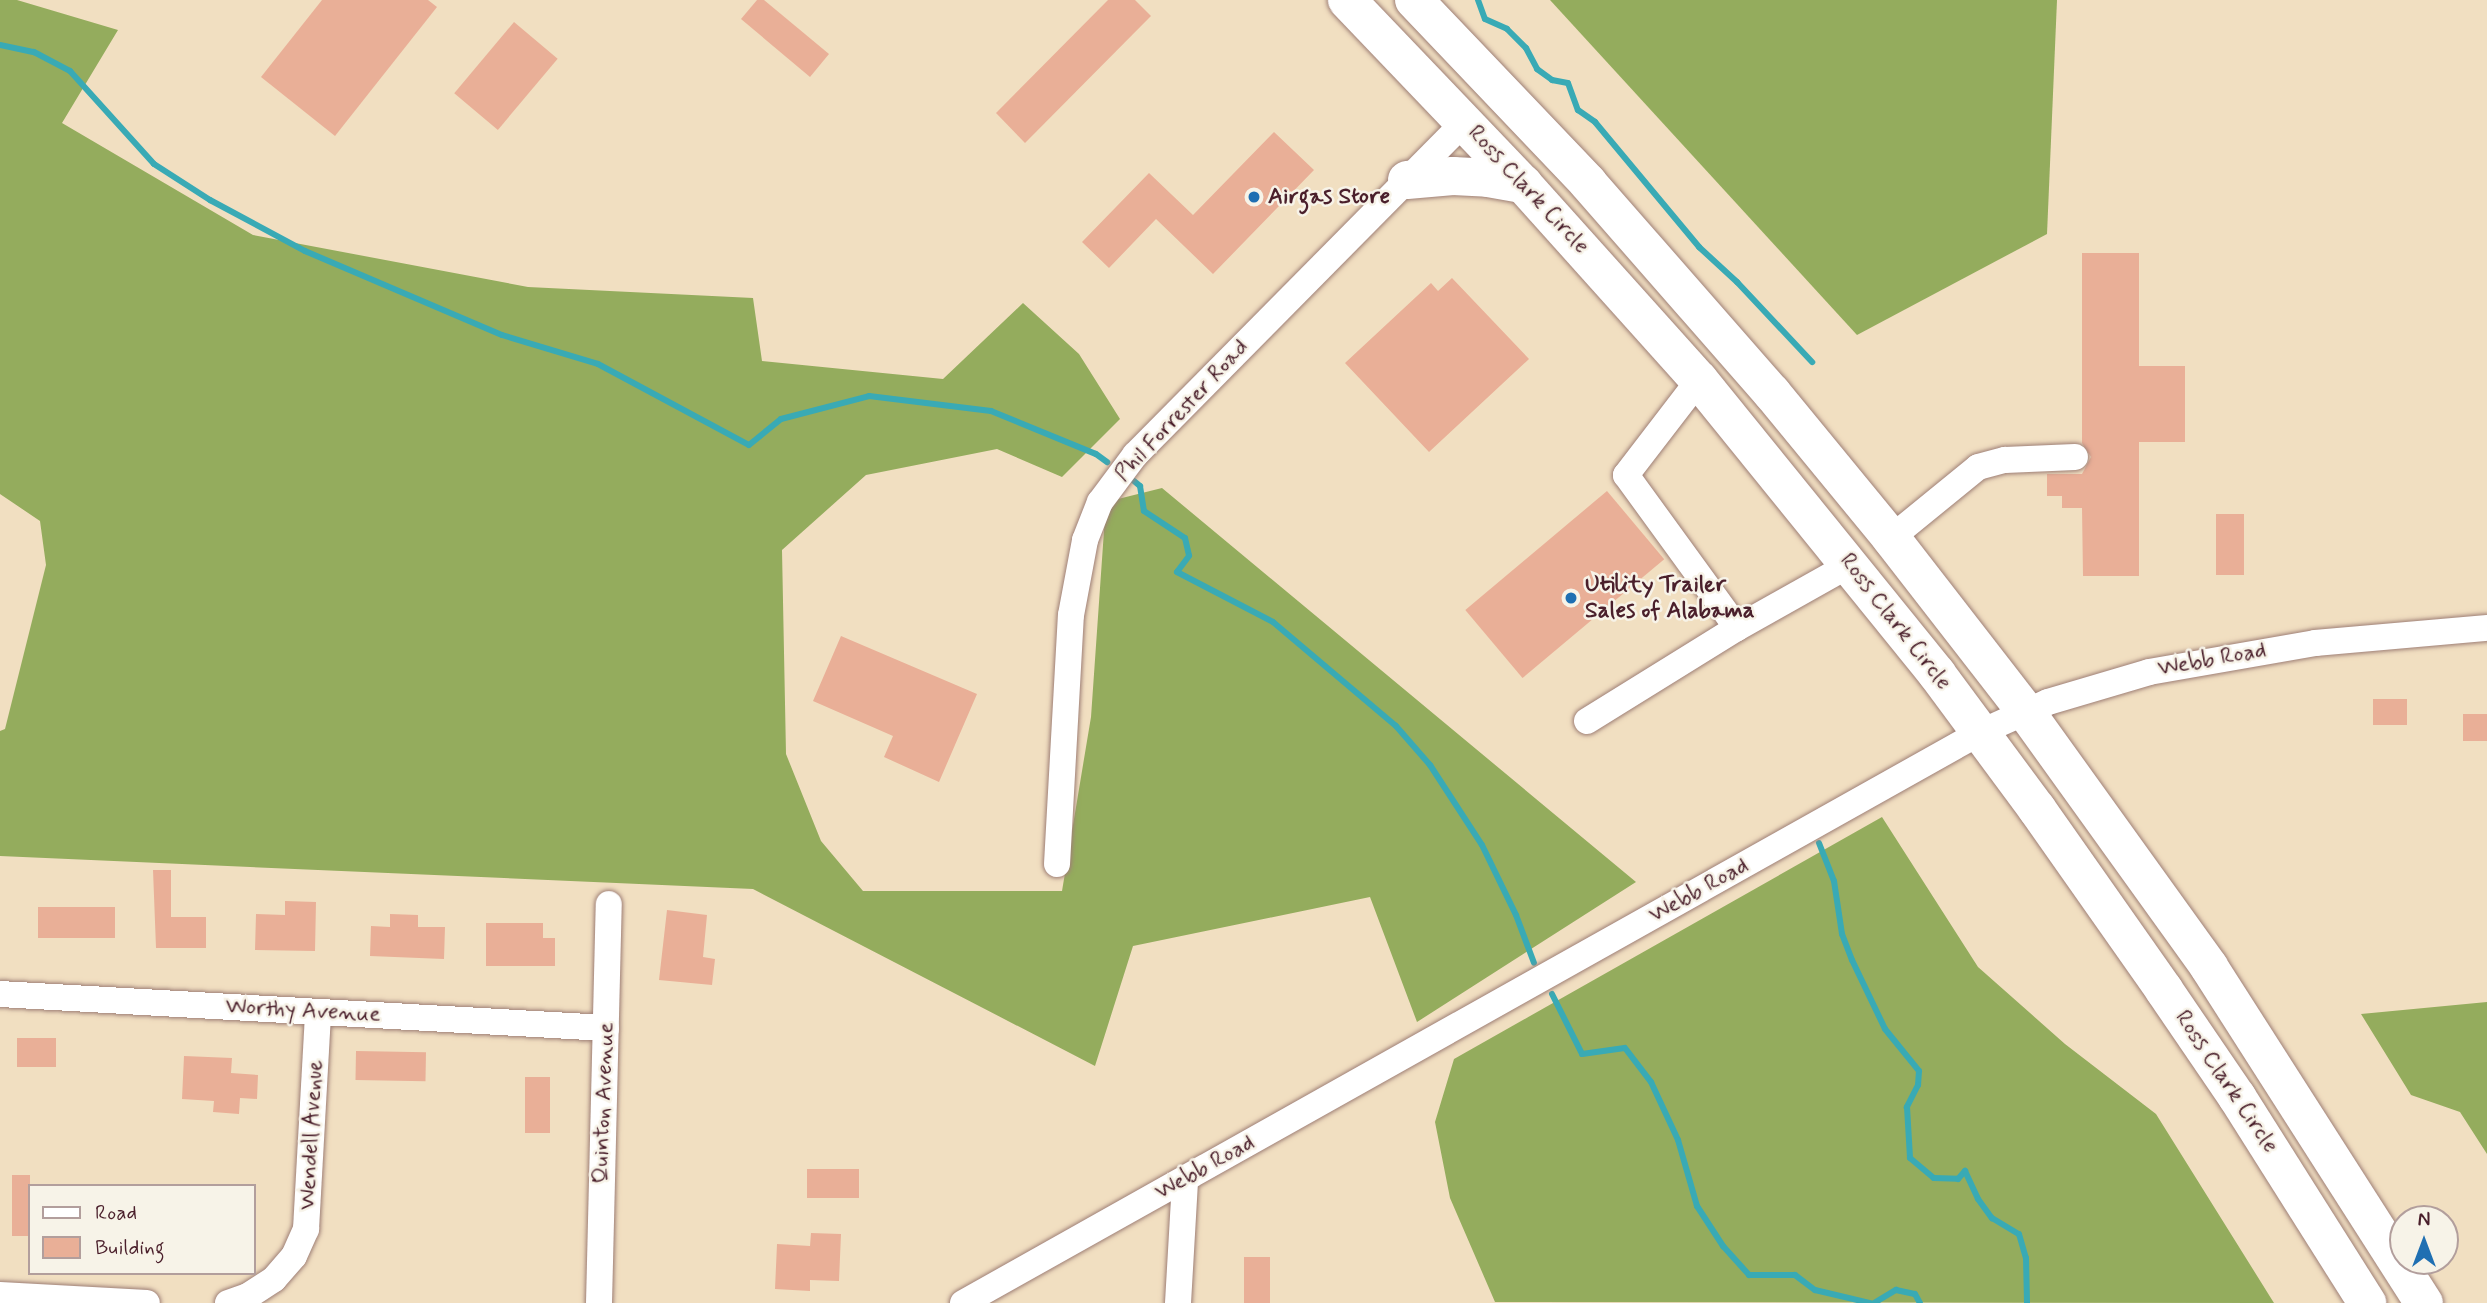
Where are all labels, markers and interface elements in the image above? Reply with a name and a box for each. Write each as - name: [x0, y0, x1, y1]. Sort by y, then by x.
- street label: Ross Clark Circle: [1461, 119, 1595, 261]
- place label: Airgas Store: [1268, 183, 1390, 211]
- marker: Airgas Store: [1246, 189, 1262, 205]
- street label: Phil Forrester Road: [1109, 334, 1255, 488]
- street label: Ross Clark Circle: [1832, 547, 1958, 697]
- place label: Utility Trailer Sales of Alabama: [1585, 571, 1764, 625]
- marker: Utility Trailer Sales of Alabama: [1563, 590, 1579, 606]
- street label: Webb Road: [2156, 637, 2268, 683]
- street label: Webb Road: [1644, 852, 1754, 930]
- street label: Worthy Avenue: [228, 993, 378, 1029]
- street label: Ross Clark Circle: [2168, 1005, 2284, 1159]
- street label: Quinton Avenue: [588, 1025, 620, 1181]
- street label: Wendell Avenue: [294, 1056, 330, 1214]
- street label: Webb Road: [1150, 1129, 1260, 1207]
- legend: [28, 1184, 256, 1275]
- text: Road: [95, 1199, 137, 1227]
- north arrow: [2389, 1205, 2459, 1275]
- text: N: [2418, 1208, 2430, 1233]
- text: Building: [95, 1234, 165, 1262]

